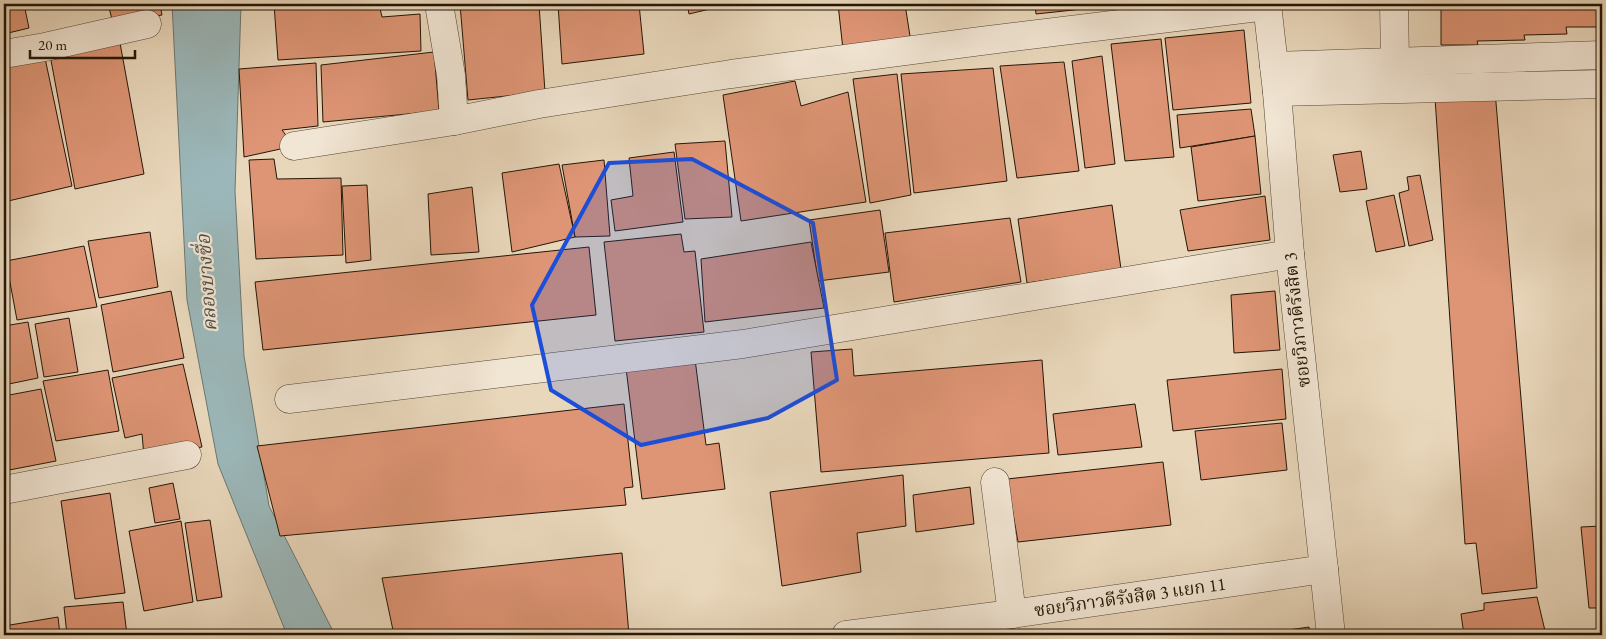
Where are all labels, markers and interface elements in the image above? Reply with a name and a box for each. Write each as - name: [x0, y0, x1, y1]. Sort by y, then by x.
- scale bar: [30, 28, 135, 60]
- text: 20 m: [38, 35, 67, 54]
- water label: คลองบางซื่อ: [189, 233, 222, 333]
- street label: ซอยวิภาวดีรังสิต 3: [1278, 252, 1315, 389]
- street label: ซอยวิภาวดีรังสิต 3 แยก 11: [1033, 572, 1227, 621]

